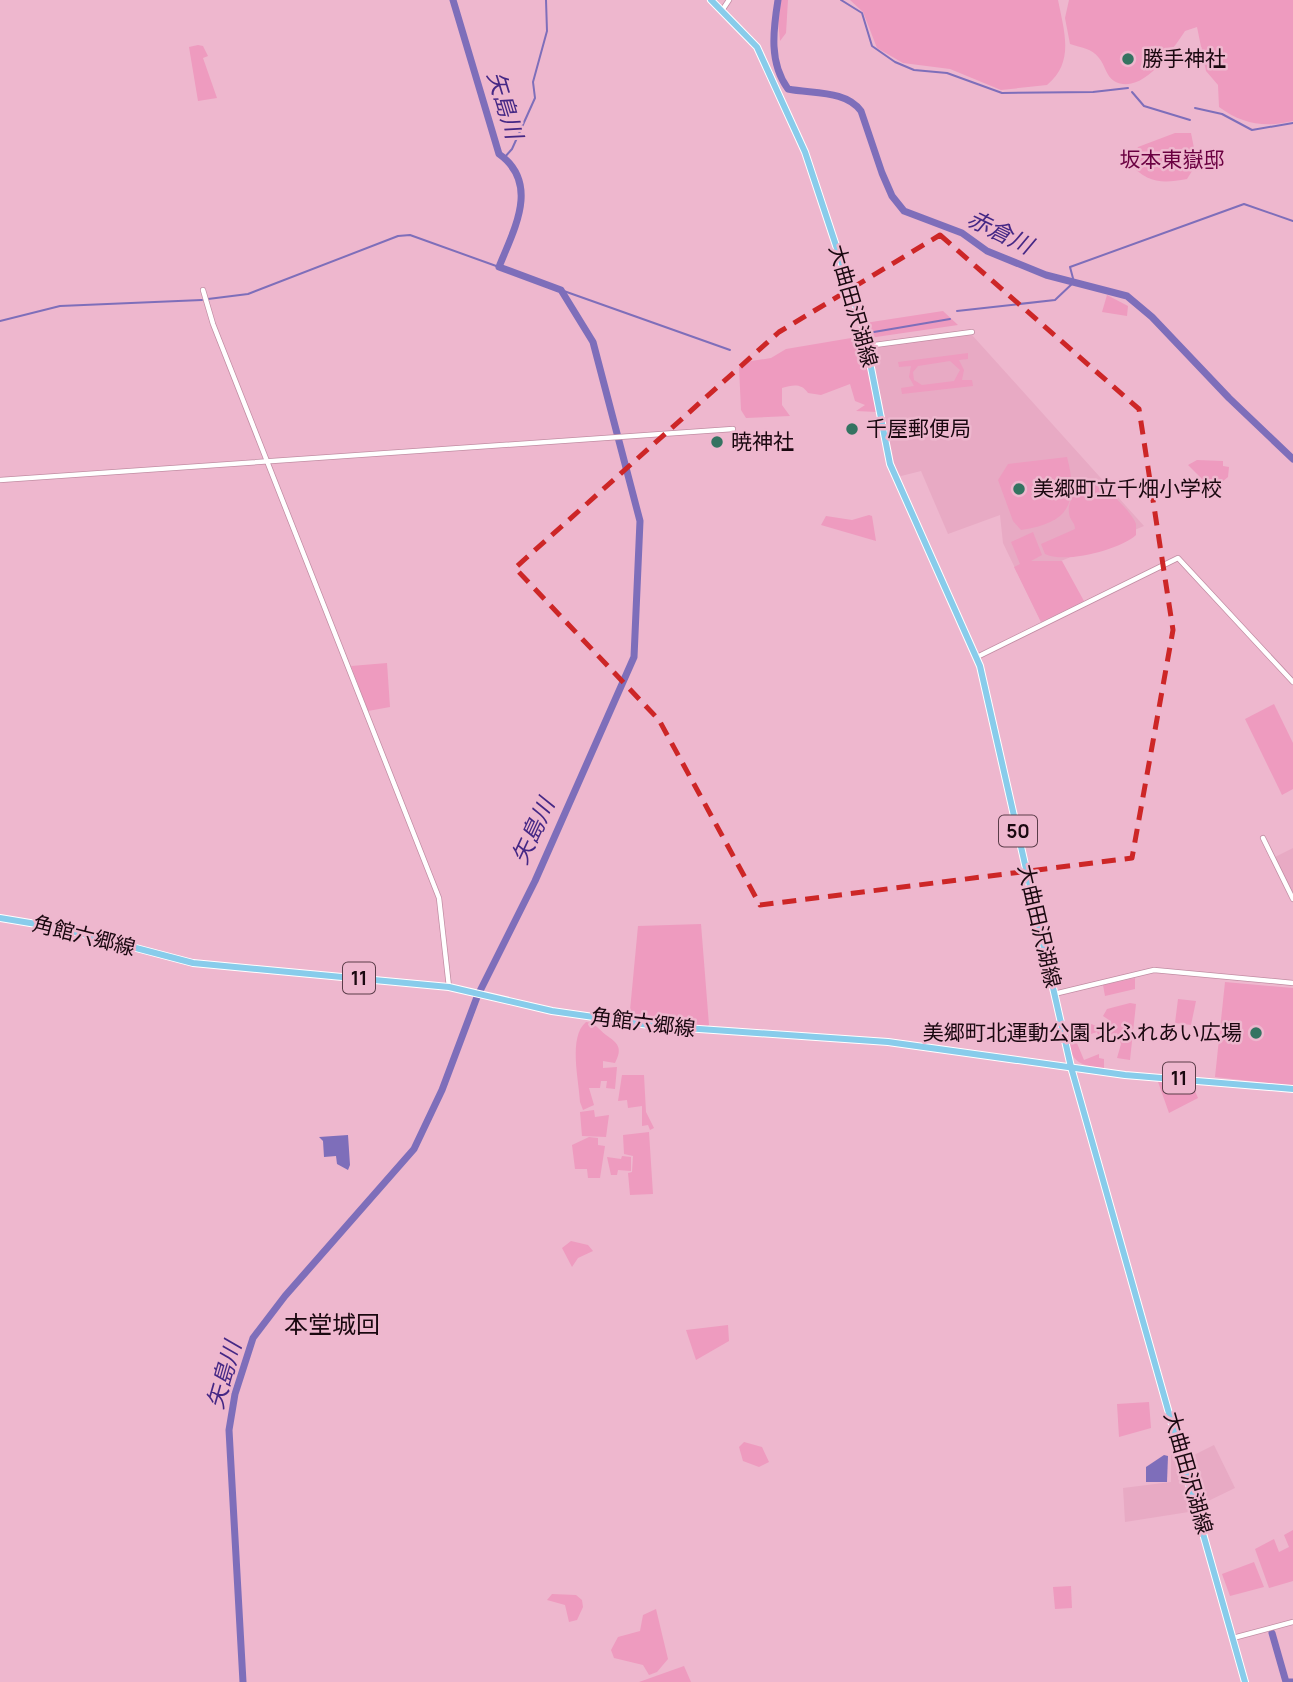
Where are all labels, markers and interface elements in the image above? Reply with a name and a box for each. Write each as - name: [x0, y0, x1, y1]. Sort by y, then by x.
- place label: 勝手神社: [1142, 44, 1226, 72]
- marker: 勝手神社: [1120, 51, 1136, 67]
- water label: 矢島川: [481, 67, 532, 145]
- park label: 坂本東嶽邸: [1120, 145, 1225, 173]
- water label: 赤倉川: [962, 202, 1041, 262]
- street label: 大曲田沢湖線: [823, 241, 885, 370]
- place label: 千屋郵便局: [866, 414, 971, 442]
- marker: 千屋郵便局: [844, 421, 860, 437]
- place label: 暁神社: [731, 427, 794, 455]
- marker: 暁神社: [709, 434, 725, 450]
- place label: 美郷町立千畑小学校: [1033, 474, 1222, 502]
- marker: 美郷町立千畑小学校: [1011, 481, 1027, 497]
- water label: 矢島川: [503, 790, 562, 869]
- road number: 50: [999, 816, 1037, 846]
- street label: 大曲田沢湖線: [1012, 861, 1068, 990]
- street label: 角館六郷線: [30, 909, 139, 961]
- road number: 11: [343, 962, 375, 994]
- street label: 角館六郷線: [589, 1002, 697, 1042]
- place label: 美郷町北運動公園 北ふれあい広場: [923, 1018, 1242, 1046]
- marker: 美郷町北運動公園 北ふれあい広場: [1248, 1025, 1264, 1041]
- road number: 11: [1163, 1062, 1195, 1094]
- district label: 本堂城回: [284, 1307, 380, 1340]
- water label: 矢島川: [198, 1334, 249, 1412]
- street label: 大曲田沢湖線: [1158, 1408, 1220, 1537]

